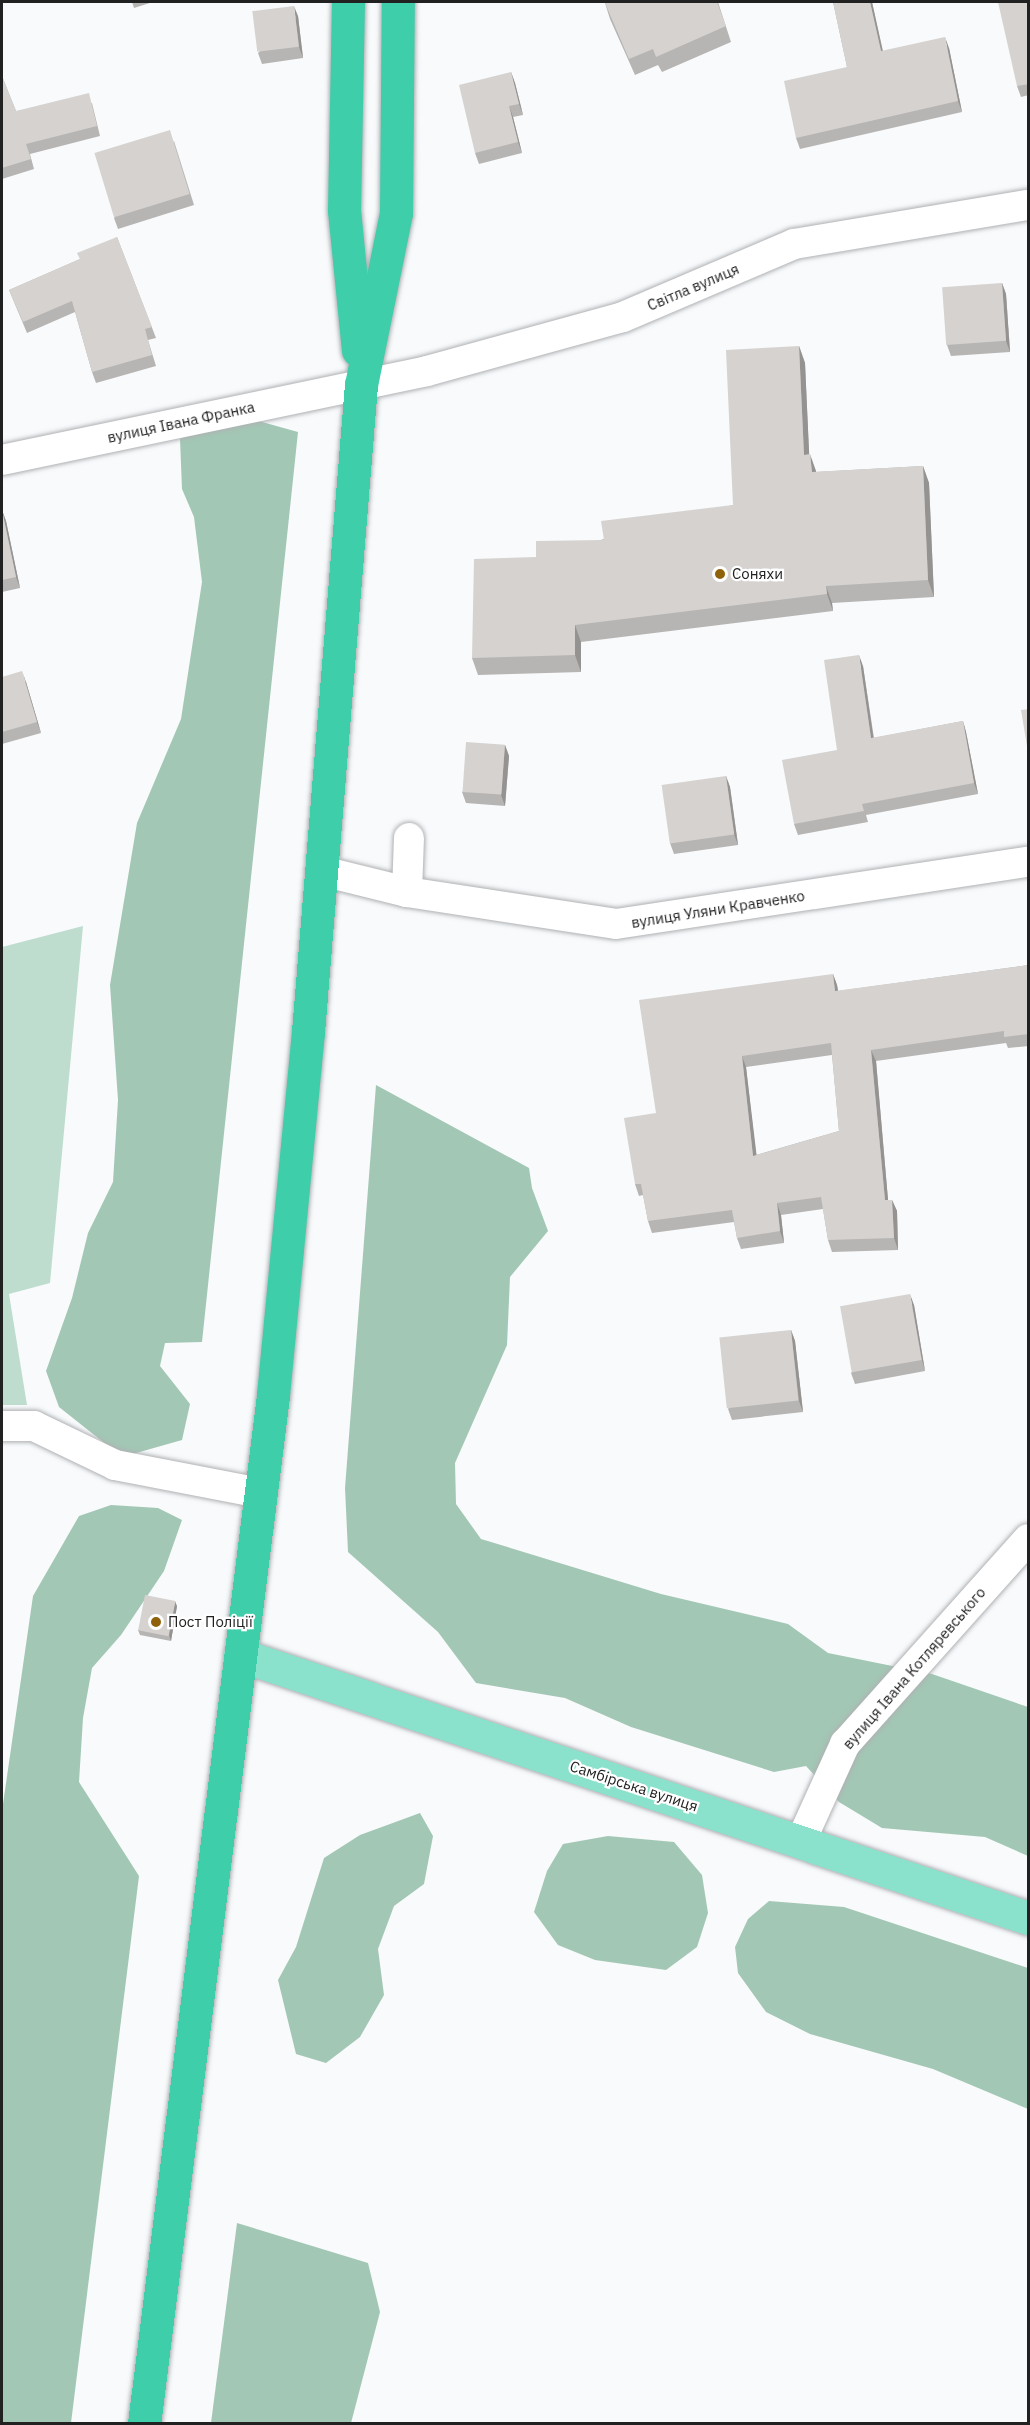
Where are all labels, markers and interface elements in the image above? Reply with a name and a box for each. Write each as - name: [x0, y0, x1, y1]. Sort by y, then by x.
- street label: Світла вулиця: [644, 260, 742, 314]
- street label: вулиця Івана Франка: [106, 398, 256, 446]
- place label: Соняхи: [732, 565, 783, 583]
- marker: Соняхи: [713, 567, 727, 581]
- street label: вулиця Уляни Кравченко: [630, 886, 806, 932]
- street label: вулиця Івана Котляревського: [839, 1583, 989, 1753]
- place label: Пост Поліції: [168, 1613, 253, 1631]
- marker: Пост Поліції: [149, 1615, 163, 1629]
- street label: Самбірська вулиця: [568, 1757, 700, 1815]

